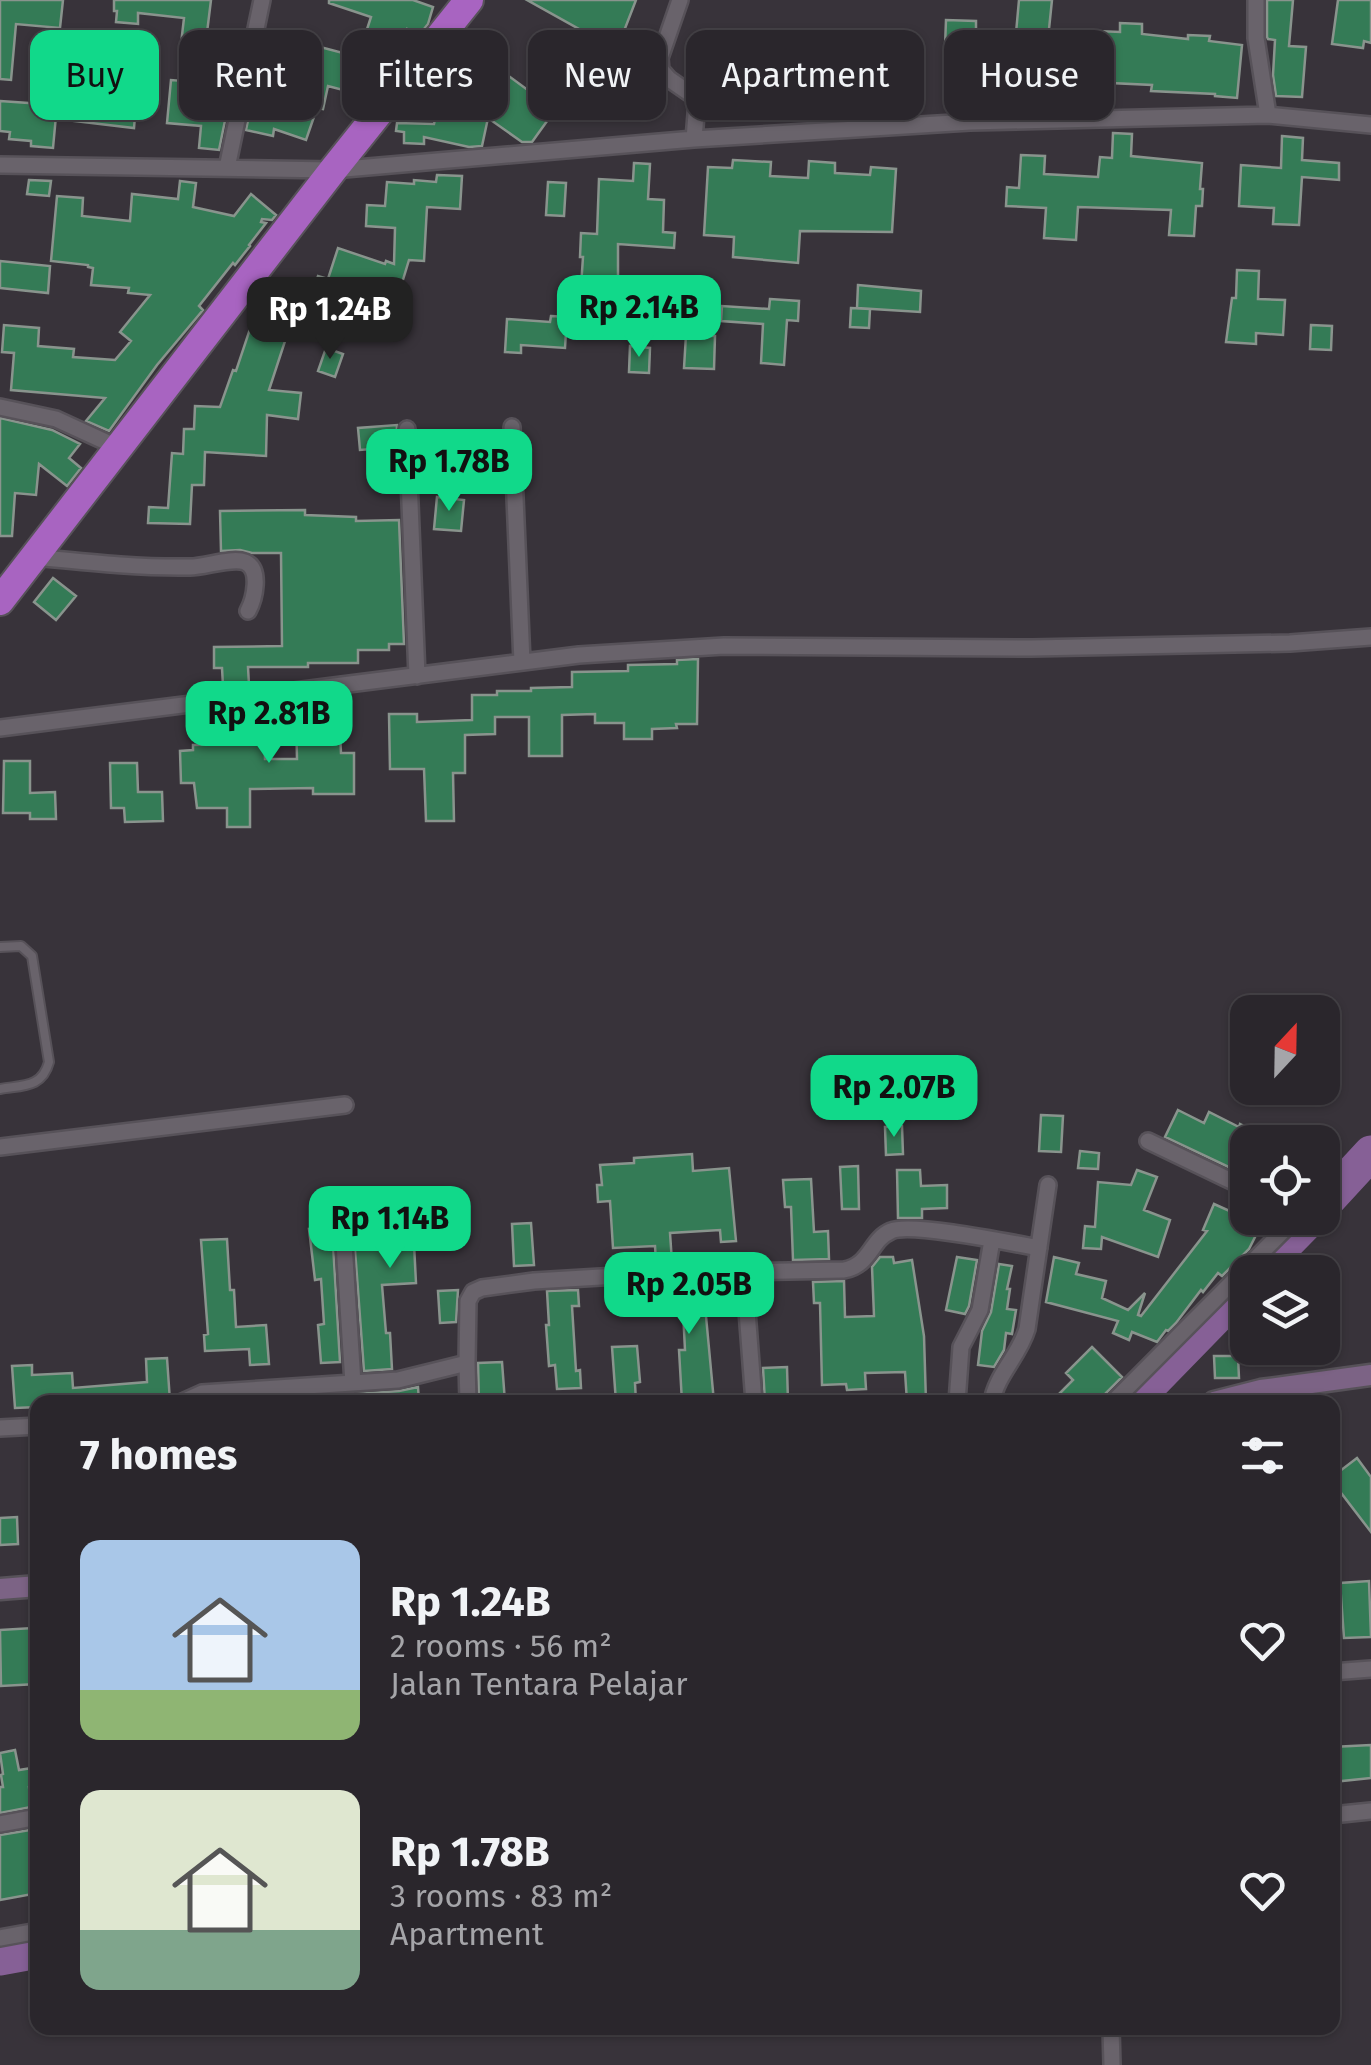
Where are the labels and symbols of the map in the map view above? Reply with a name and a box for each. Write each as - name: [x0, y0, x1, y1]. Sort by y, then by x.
- pin: Rp 2.14B: [536, 275, 742, 360]
- pin: Rp 1.24B: [227, 277, 433, 362]
- pin: Rp 1.78B: [346, 429, 552, 514]
- pin: Rp 2.81B: [166, 681, 372, 766]
- north arrow: [1230, 995, 1340, 1105]
- pin: Rp 2.07B: [791, 1055, 997, 1140]
- pin: Rp 1.14B: [287, 1186, 493, 1271]
- pin: Rp 2.05B: [586, 1252, 792, 1337]

